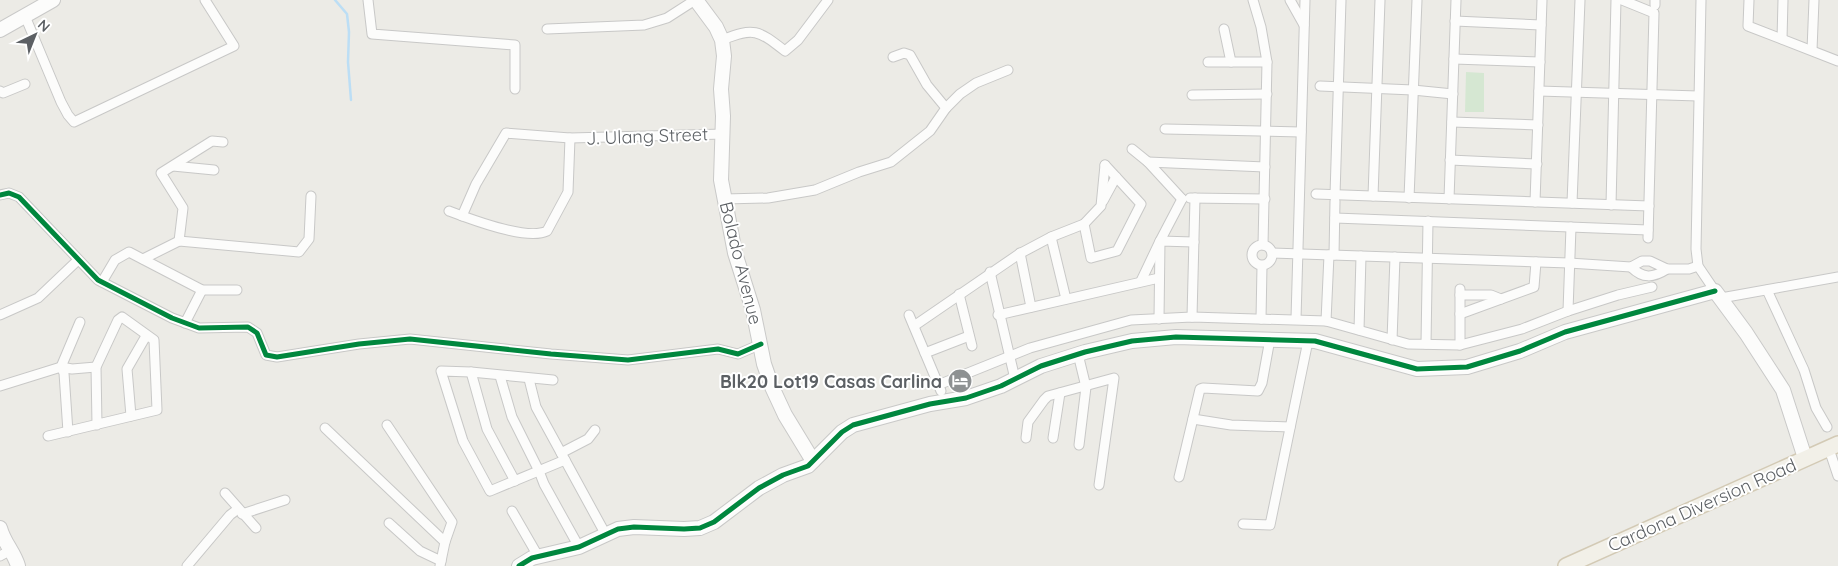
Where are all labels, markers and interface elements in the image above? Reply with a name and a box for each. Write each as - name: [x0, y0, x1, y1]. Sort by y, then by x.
- north arrow: [10, 10, 60, 60]
- text: N: [34, 15, 54, 36]
- street label: J. Ulang Street: [586, 122, 708, 150]
- street label: Bolado Avenue: [715, 199, 767, 327]
- hotel icon: Blk20 Lot19 Casas Carlina: [947, 368, 973, 394]
- place label: Blk20 Lot19 Casas Carlina: [720, 370, 942, 393]
- street label: Cardona Diversion Road: [1604, 453, 1800, 557]

